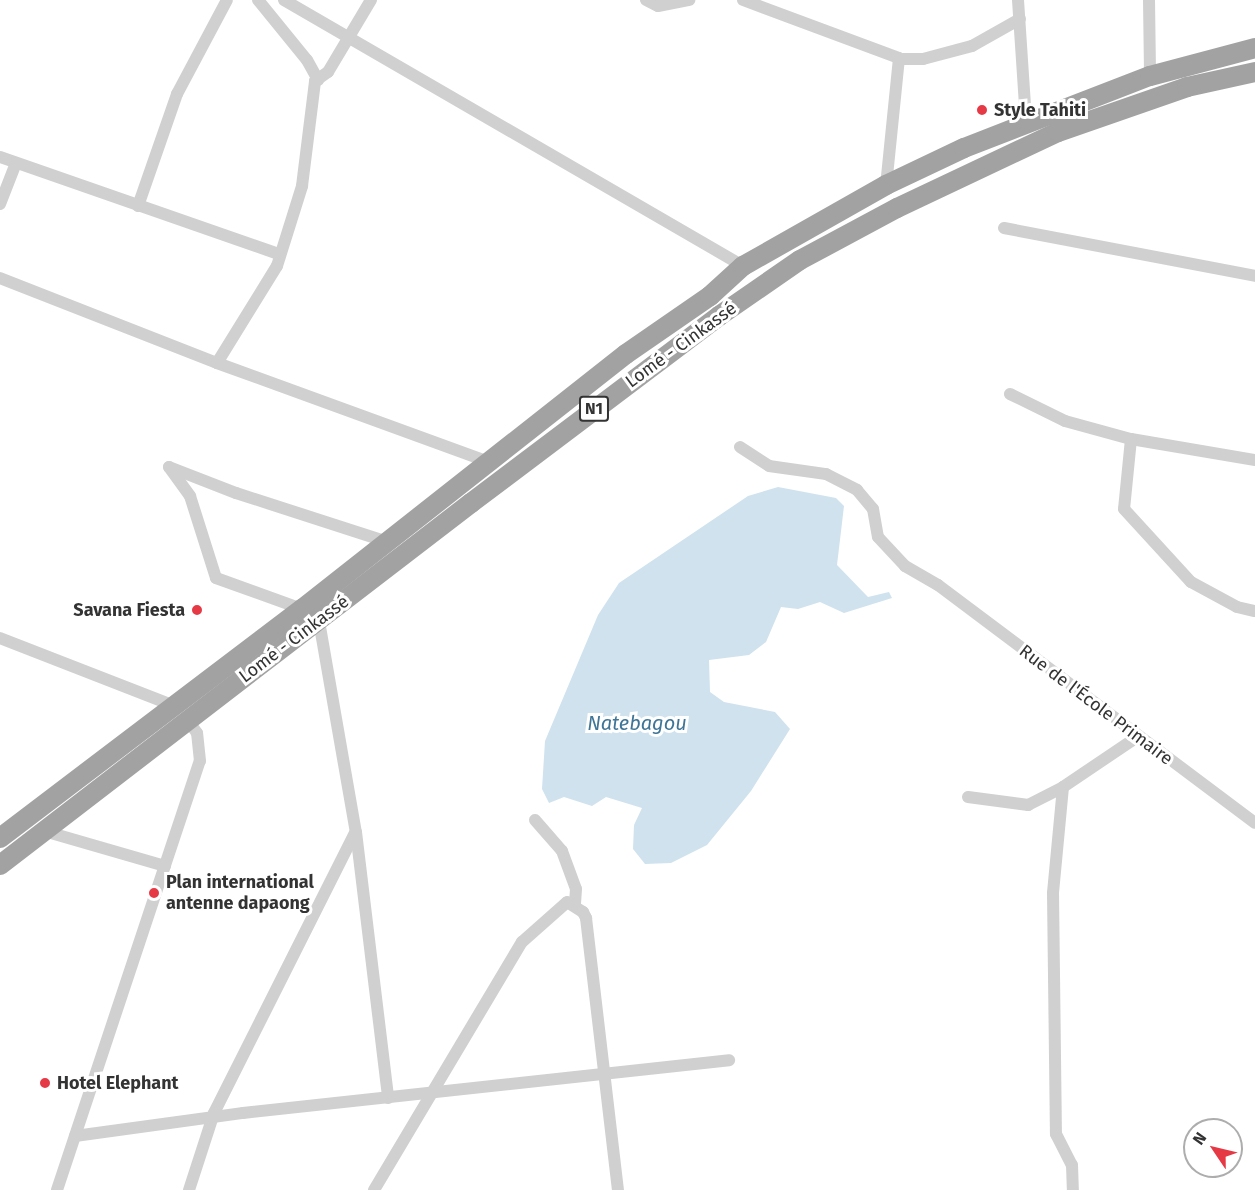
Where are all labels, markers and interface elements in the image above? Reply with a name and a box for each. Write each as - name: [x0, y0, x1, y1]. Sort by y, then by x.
- place label: Style Tahiti: [994, 99, 1086, 121]
- marker: Style Tahiti: [975, 103, 989, 117]
- street label: Lomé - Cinkassé: [621, 298, 741, 392]
- road number: N1: [578, 396, 610, 422]
- street label: Lomé - Cinkassé: [235, 591, 353, 687]
- place label: Savana Fiesta: [73, 599, 185, 621]
- marker: Savana Fiesta: [190, 603, 204, 617]
- street label: Rue de l'École Primaire: [1015, 640, 1177, 770]
- water label: Natebagou: [587, 711, 687, 735]
- place label: Plan international antenne dapaong: [166, 872, 314, 914]
- marker: Plan international antenne dapaong: [147, 886, 161, 900]
- place label: Hotel Elephant: [57, 1072, 178, 1094]
- marker: Hotel Elephant: [38, 1076, 52, 1090]
- north arrow: [1183, 1118, 1243, 1178]
- text: N: [1189, 1129, 1210, 1148]

